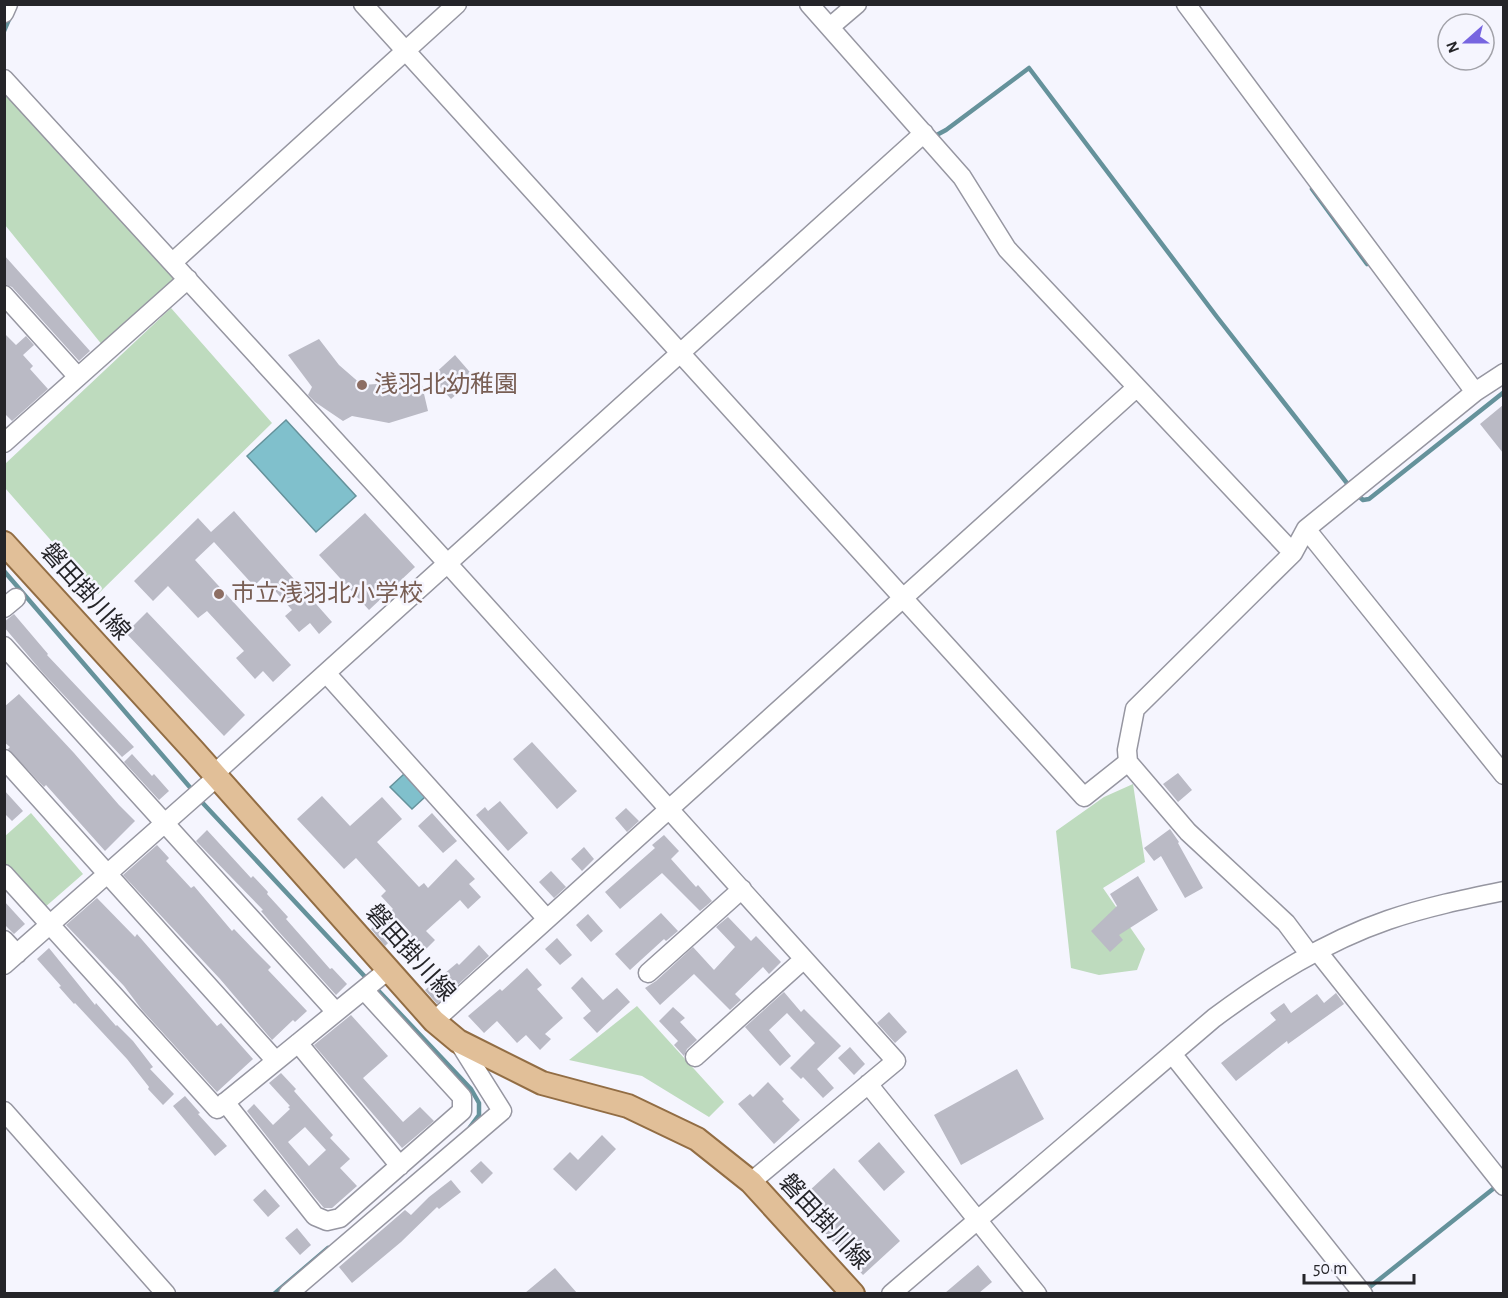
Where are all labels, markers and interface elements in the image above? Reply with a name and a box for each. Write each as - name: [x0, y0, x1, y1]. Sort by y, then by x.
- north arrow: [1436, 12, 1496, 72]
- text: N: [1443, 39, 1462, 55]
- place label: 浅羽北幼稚園: [374, 371, 518, 397]
- marker: 浅羽北幼稚園: [355, 378, 369, 392]
- street label: 磐田掛川線: [36, 538, 136, 645]
- place label: 市立浅羽北小学校: [231, 580, 423, 606]
- marker: 市立浅羽北小学校: [212, 587, 226, 601]
- street label: 磐田掛川線: [361, 899, 461, 1006]
- street label: 磐田掛川線: [774, 1169, 875, 1274]
- scale bar: [1304, 1247, 1414, 1285]
- text: 50 m: [1313, 1260, 1347, 1278]

